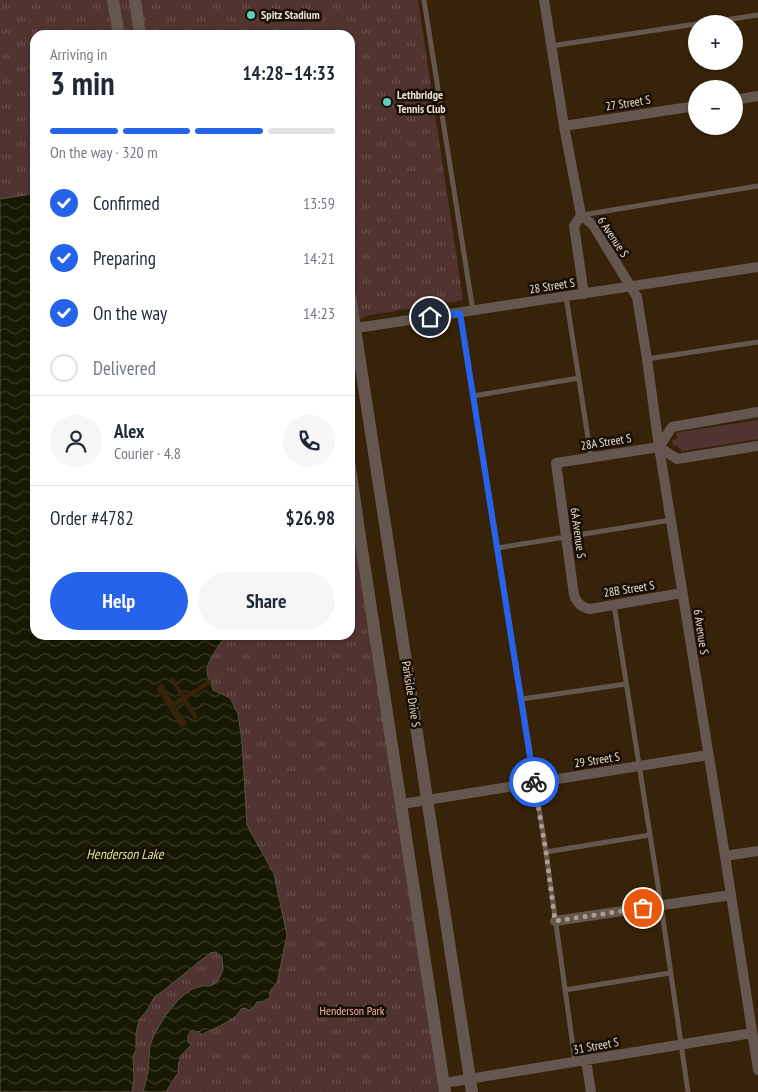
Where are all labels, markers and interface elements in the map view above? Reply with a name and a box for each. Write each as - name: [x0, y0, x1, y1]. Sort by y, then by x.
- place label: Spitz Stadium: [261, 7, 320, 22]
- marker: Spitz Stadium: [245, 9, 257, 21]
- map controls: [688, 15, 743, 135]
- button: +: [688, 15, 743, 70]
- text: Arriving in: [50, 44, 107, 64]
- text: 14:28–14:33: [242, 61, 335, 85]
- text: 3 min: [50, 62, 115, 104]
- button: −: [688, 80, 743, 135]
- place label: Lethbridge Tennis Club: [397, 87, 446, 116]
- street label: 27 Street S: [604, 92, 651, 113]
- marker: Lethbridge Tennis Club: [381, 96, 393, 108]
- text: On the way · 320 m: [50, 142, 158, 162]
- icon: check: [50, 189, 78, 217]
- text: Confirmed: [93, 191, 160, 215]
- text: 13:59: [303, 193, 335, 213]
- street label: 6 Avenue S: [594, 214, 632, 260]
- icon: check: [50, 244, 78, 272]
- text: Preparing: [93, 246, 156, 270]
- text: 14:21: [303, 248, 335, 268]
- street label: 28 Street S: [528, 275, 576, 297]
- pin: [409, 296, 451, 338]
- icon: check: [50, 299, 78, 327]
- text: On the way: [93, 301, 167, 325]
- text: 14:23: [303, 303, 335, 323]
- icon: home: [416, 303, 444, 331]
- text: Delivered: [93, 356, 156, 380]
- button: person: [50, 415, 102, 467]
- button: phone: [283, 415, 335, 467]
- text: Alex: [114, 419, 144, 443]
- street label: 28A Street S: [579, 430, 632, 453]
- text: Courier · 4.8: [114, 443, 181, 463]
- text: Order #4782: [50, 506, 134, 530]
- text: $26.98: [286, 506, 335, 530]
- street label: 6A Avenue S: [568, 507, 589, 559]
- button: Help: [50, 572, 188, 630]
- button: Share: [198, 572, 335, 630]
- street label: 28B Street S: [602, 577, 656, 600]
- street label: 6 Avenue S: [691, 608, 712, 656]
- street label: Parkside Drive S: [399, 660, 424, 728]
- street label: 29 Street S: [573, 749, 621, 771]
- courier: [509, 757, 559, 807]
- icon: bike: [520, 768, 548, 796]
- water label: Henderson Lake: [86, 845, 165, 863]
- pin: [622, 887, 664, 929]
- icon: bag: [629, 894, 657, 922]
- park label: Henderson Park: [320, 1003, 385, 1018]
- street label: 31 Street S: [572, 1034, 620, 1057]

